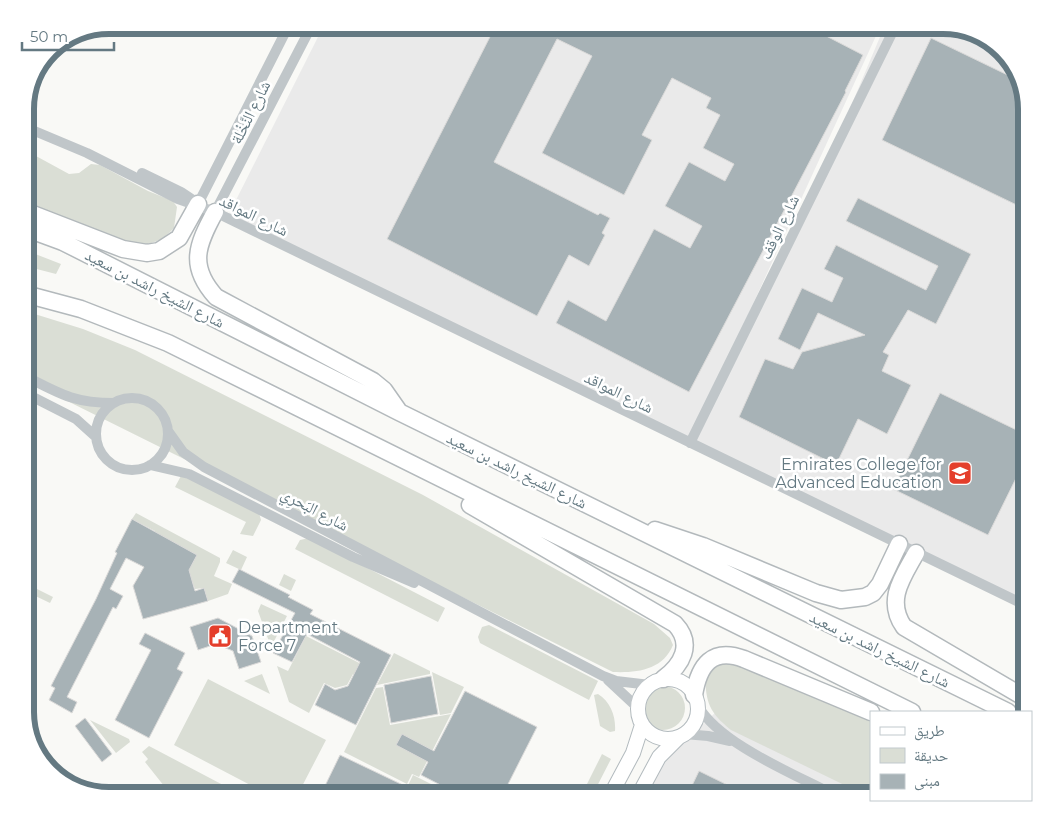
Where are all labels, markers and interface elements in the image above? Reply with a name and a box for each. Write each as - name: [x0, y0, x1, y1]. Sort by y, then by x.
- scale bar: [22, 20, 115, 52]
- text: 50 m: [30, 27, 68, 46]
- street label: شارع النَّخْلة: [226, 77, 275, 147]
- street label: شارع المواقد: [216, 191, 291, 241]
- street label: شارع الوقف: [756, 192, 804, 263]
- street label: شارع الشيخ راشد بن سعيد: [82, 245, 228, 333]
- street label: شارع المواقد: [581, 368, 656, 418]
- street label: شارع الشيخ راشد بن سعيد: [443, 428, 590, 514]
- place label: Emirates College for Advanced Education: [775, 455, 942, 492]
- school or university icon: Emirates College for Advanced Education: [947, 460, 973, 486]
- street label: شارع البَحرِي: [276, 484, 352, 538]
- street label: شارع الشيخ راشد بن سعيد: [806, 607, 953, 693]
- place label: Department Force 7: [238, 618, 339, 655]
- public building icon: Department Force 7: [207, 623, 233, 649]
- legend: [870, 711, 1032, 801]
- text: طريق: [914, 721, 945, 741]
- text: حديقة: [914, 746, 949, 765]
- text: مبنى: [914, 771, 940, 791]

